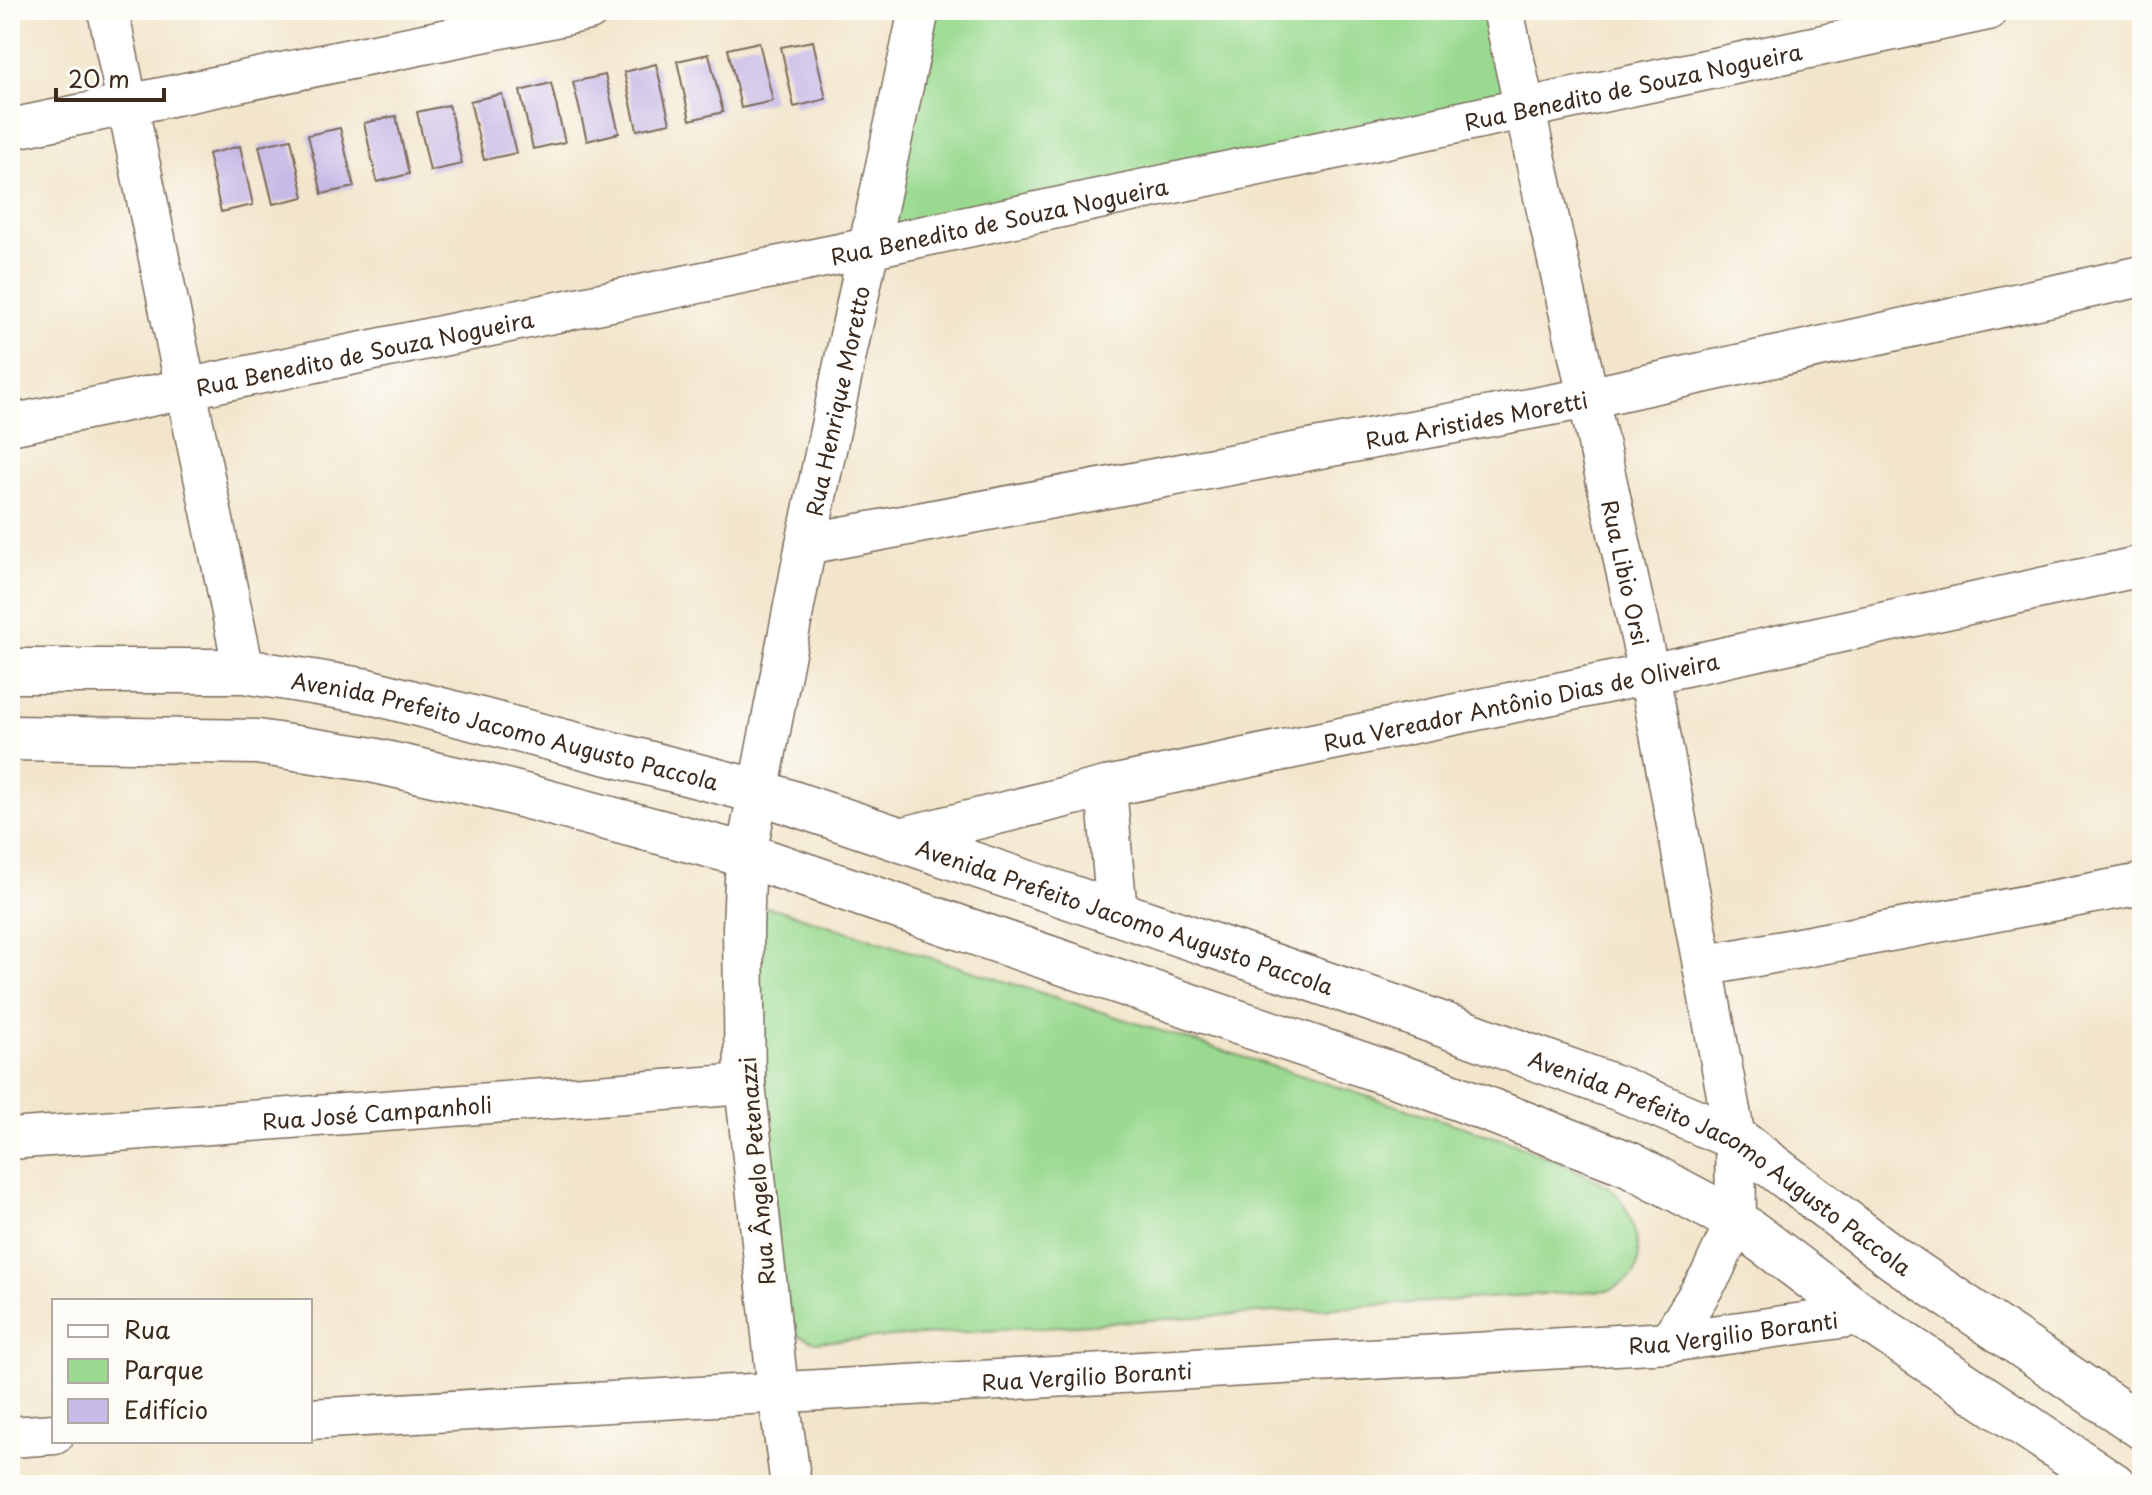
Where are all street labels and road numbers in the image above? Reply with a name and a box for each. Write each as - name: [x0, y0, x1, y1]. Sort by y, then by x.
- street label: Rua Benedito de Souza Nogueira: [1461, 34, 1805, 137]
- street label: Rua Benedito de Souza Nogueira: [827, 168, 1171, 272]
- street label: Rua Henrique Moretto: [796, 282, 877, 519]
- street label: Rua Benedito de Souza Nogueira: [193, 301, 537, 403]
- street label: Rua Aristides Moretti: [1363, 382, 1590, 456]
- street label: Rua Libio Orsi: [1595, 497, 1659, 649]
- street label: Rua Vereador Antônio Dias de Oliveira: [1320, 643, 1722, 758]
- street label: Avenida Prefeito Jacomo Augusto Paccola: [289, 663, 723, 797]
- street label: Avenida Prefeito Jacomo Augusto Paccola: [912, 830, 1339, 1002]
- street label: Avenida Prefeito Jacomo Augusto Paccola: [1524, 1041, 1919, 1283]
- street label: Rua Ângelo Petenazzi: [730, 1056, 782, 1286]
- street label: Rua José Campanholi: [261, 1086, 493, 1137]
- street label: Rua Vergilio Boranti: [1627, 1302, 1840, 1361]
- street label: Rua Vergilio Boranti: [980, 1353, 1193, 1397]

